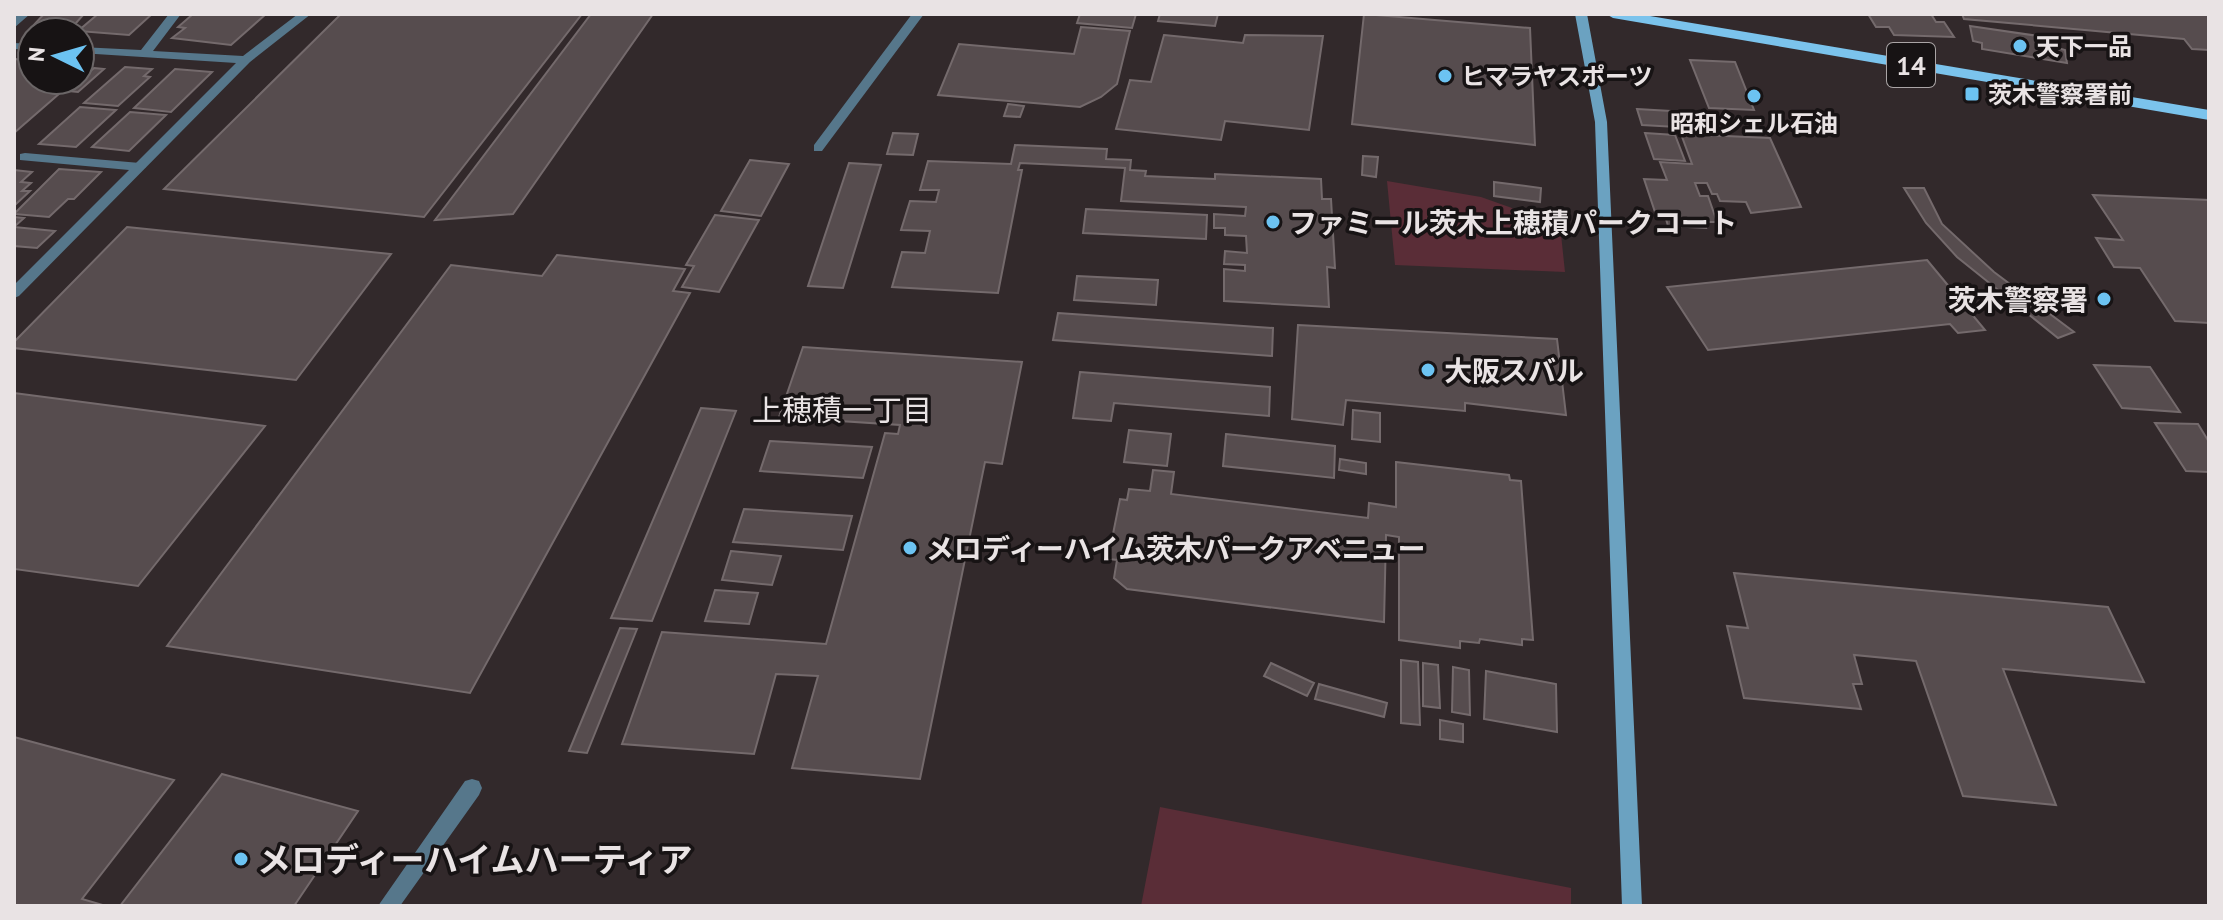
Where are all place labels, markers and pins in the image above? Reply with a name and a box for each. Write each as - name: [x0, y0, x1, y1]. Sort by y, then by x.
- place label: 天下一品: [2036, 31, 2132, 62]
- marker: 天下一品: [2011, 37, 2029, 55]
- place label: ヒマラヤスポーツ: [1461, 61, 1653, 92]
- marker: ヒマラヤスポーツ: [1436, 67, 1454, 85]
- place label: 茨木警察署前: [1988, 79, 2132, 110]
- marker: 茨木警察署前: [1963, 85, 1981, 103]
- marker: 昭和シェル石油: [1745, 87, 1763, 105]
- place label: 昭和シェル石油: [1670, 108, 1838, 139]
- place label: ファミール茨木上穂積パークコート: [1289, 204, 1737, 241]
- marker: ファミール茨木上穂積パークコート: [1264, 213, 1282, 231]
- place label: 茨木警察署: [1948, 281, 2088, 318]
- marker: 茨木警察署: [2095, 290, 2113, 308]
- place label: 大阪スバル: [1444, 352, 1584, 389]
- marker: 大阪スバル: [1419, 361, 1437, 379]
- place label: メロディーハイム茨木パークアベニュー: [926, 530, 1426, 567]
- marker: メロディーハイム茨木パークアベニュー: [901, 539, 919, 557]
- place label: メロディーハイムハーティア: [257, 837, 693, 881]
- marker: メロディーハイムハーティア: [232, 850, 250, 868]

